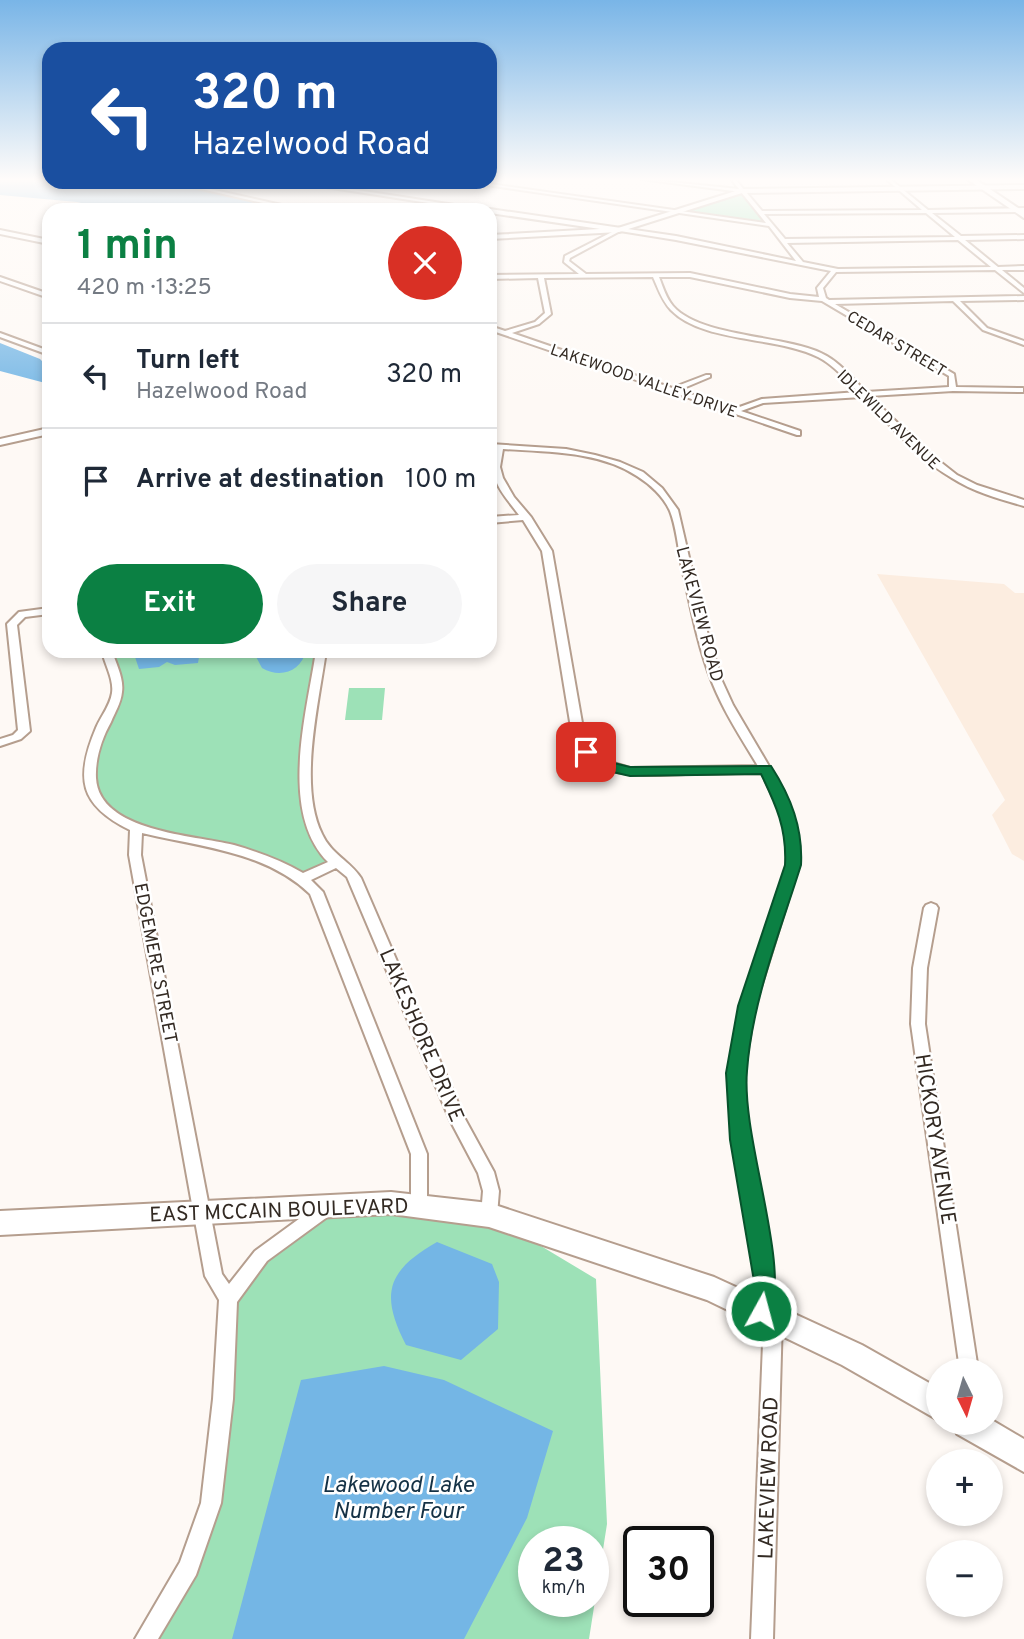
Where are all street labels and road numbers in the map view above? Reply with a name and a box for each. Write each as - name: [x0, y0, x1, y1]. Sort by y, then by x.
- street label: CEDAR STREET: [843, 307, 949, 382]
- street label: LAKEWOOD VALLEY DRIVE: [547, 340, 739, 423]
- street label: IDLEWILD AVENUE: [832, 366, 943, 475]
- street label: LAKEVIEW ROAD: [669, 544, 728, 685]
- street label: EDGEMERE STREET: [128, 881, 181, 1045]
- street label: LAKESHORE DRIVE: [372, 945, 469, 1126]
- street label: HICKORY AVENUE: [908, 1052, 961, 1227]
- street label: EAST MCCAIN BOULEVARD: [149, 1193, 409, 1230]
- street label: LAKEVIEW ROAD: [753, 1396, 786, 1560]

